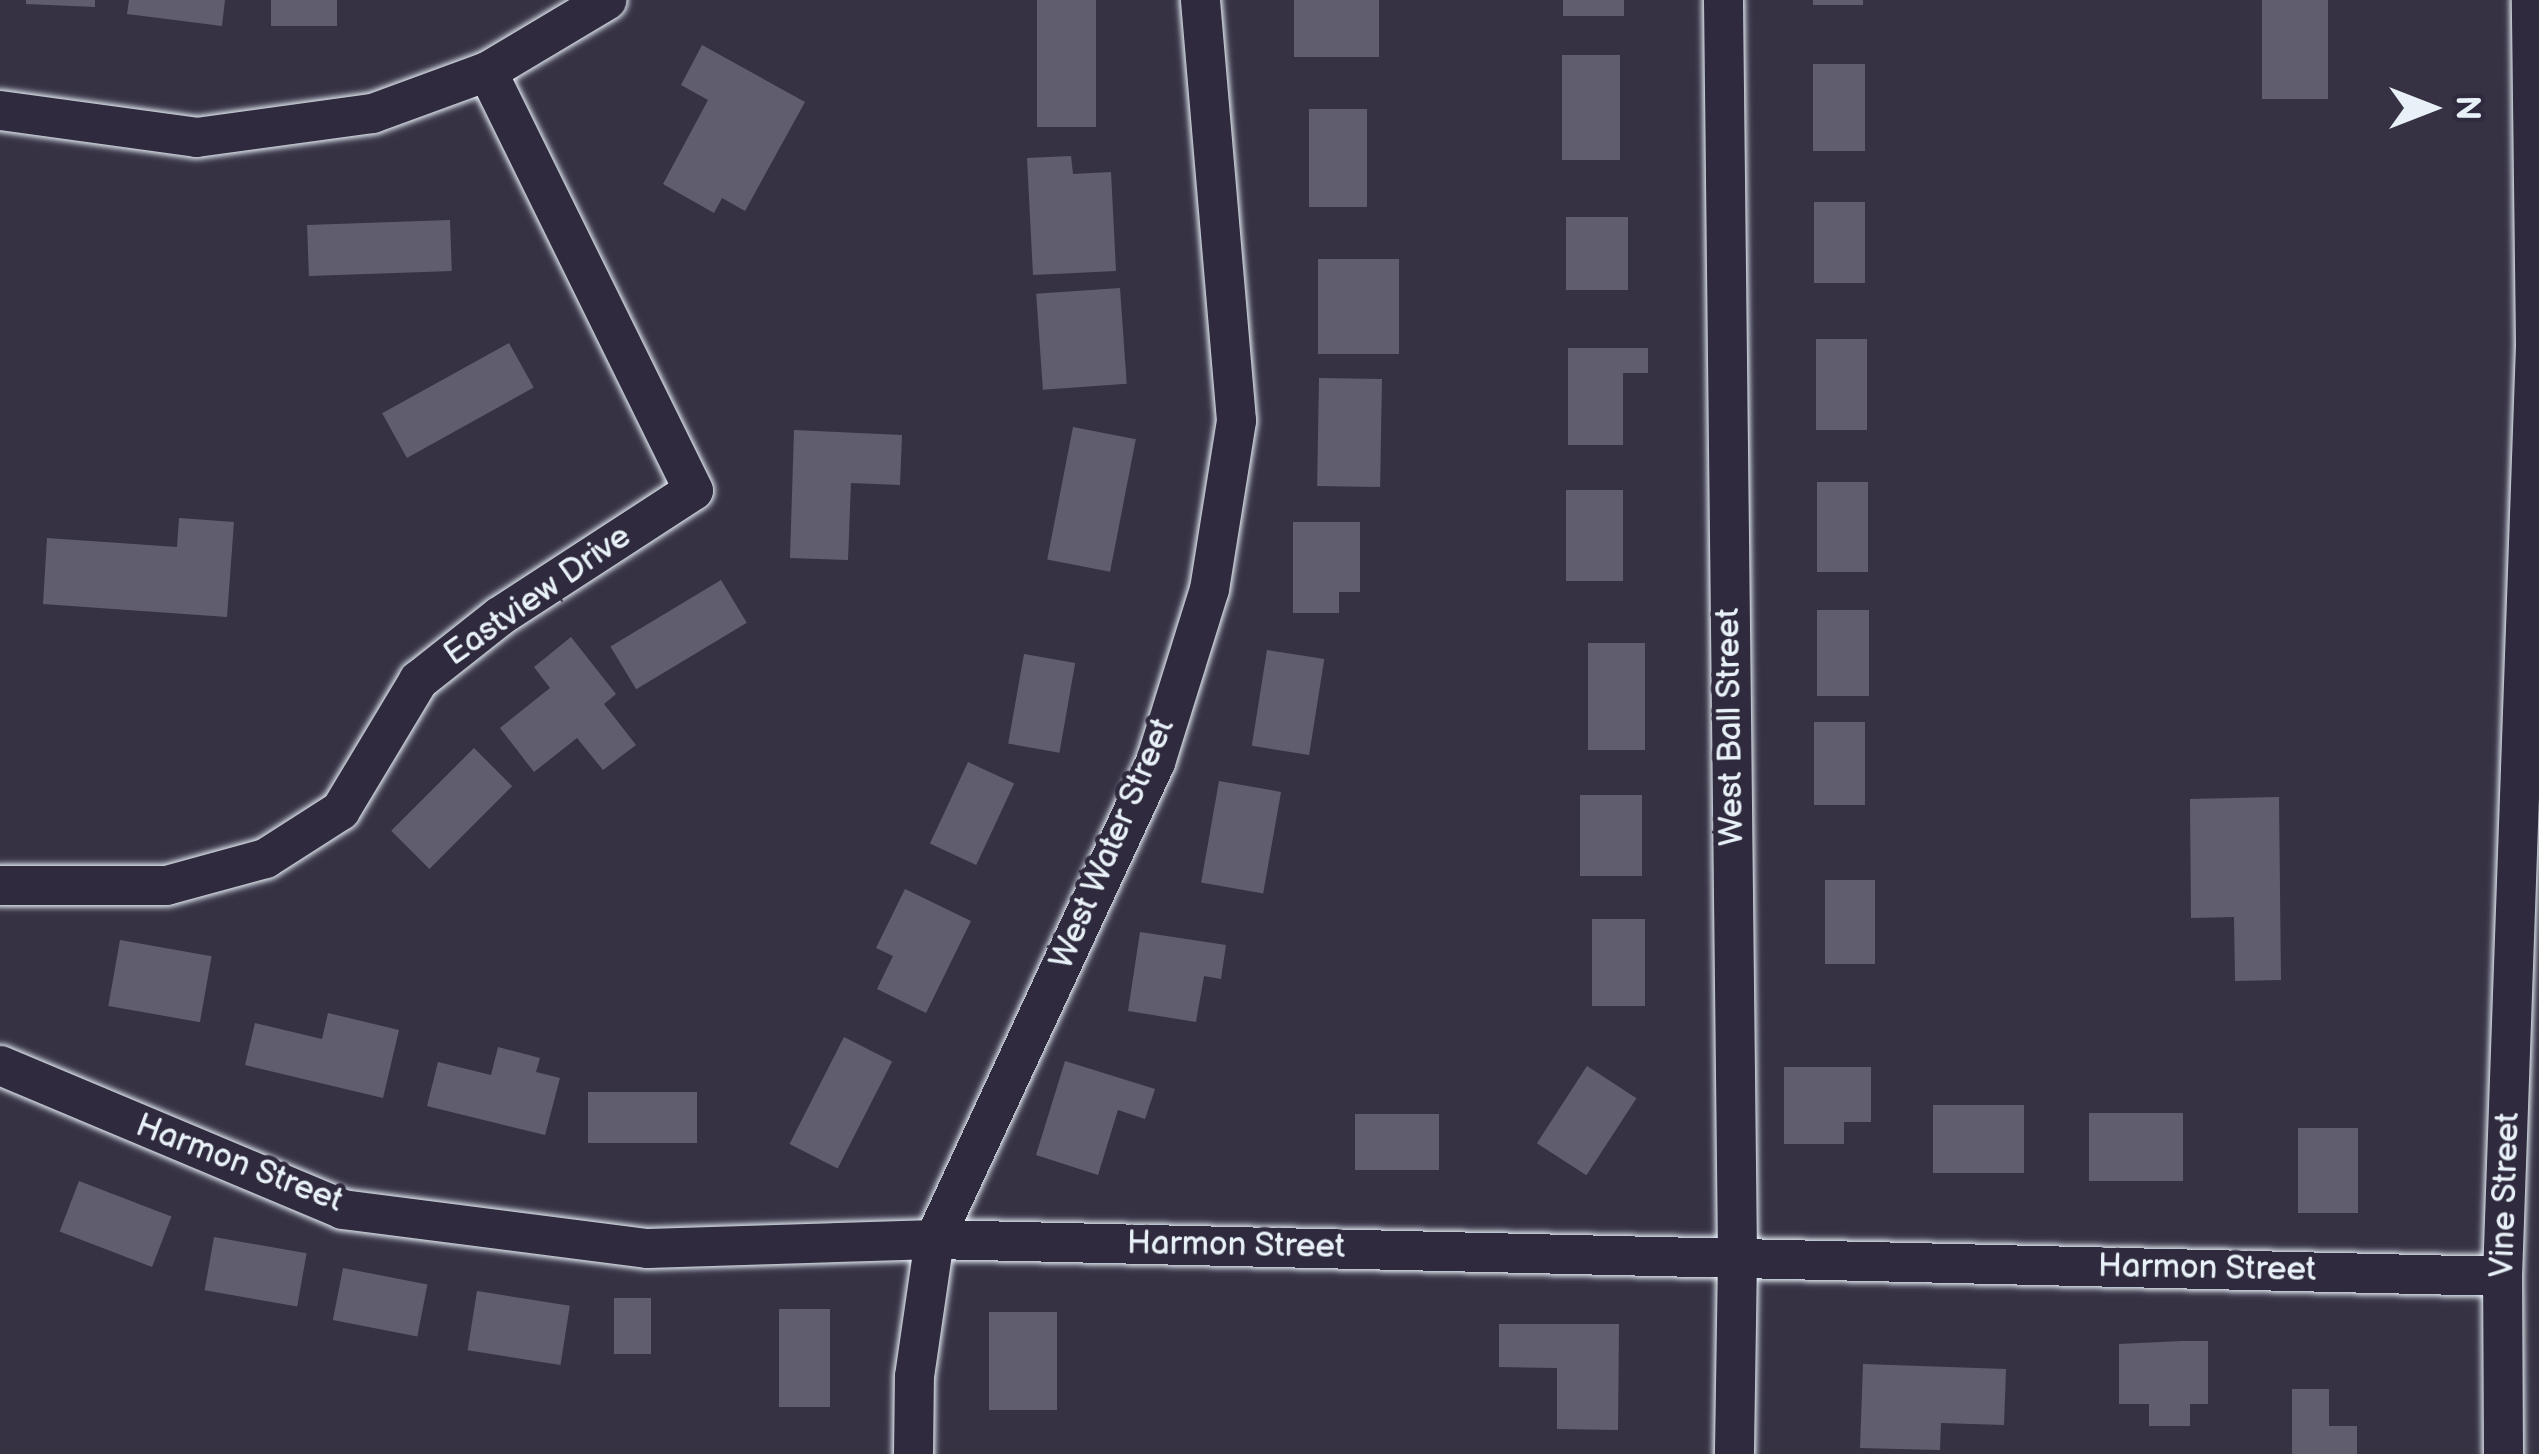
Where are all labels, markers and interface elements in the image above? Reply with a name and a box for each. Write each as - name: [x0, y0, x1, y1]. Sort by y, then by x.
- north arrow: [2371, 48, 2491, 168]
- text: N: [2447, 96, 2487, 120]
- street label: Eastview Drive: [437, 517, 639, 675]
- street label: West Ball Street: [1709, 607, 1753, 847]
- street label: West Water Street: [1042, 712, 1184, 976]
- street label: Harmon Street: [130, 1106, 348, 1222]
- street label: Vine Street: [2483, 1111, 2529, 1279]
- street label: Harmon Street: [1126, 1224, 1346, 1268]
- street label: Harmon Street: [2097, 1247, 2317, 1291]

